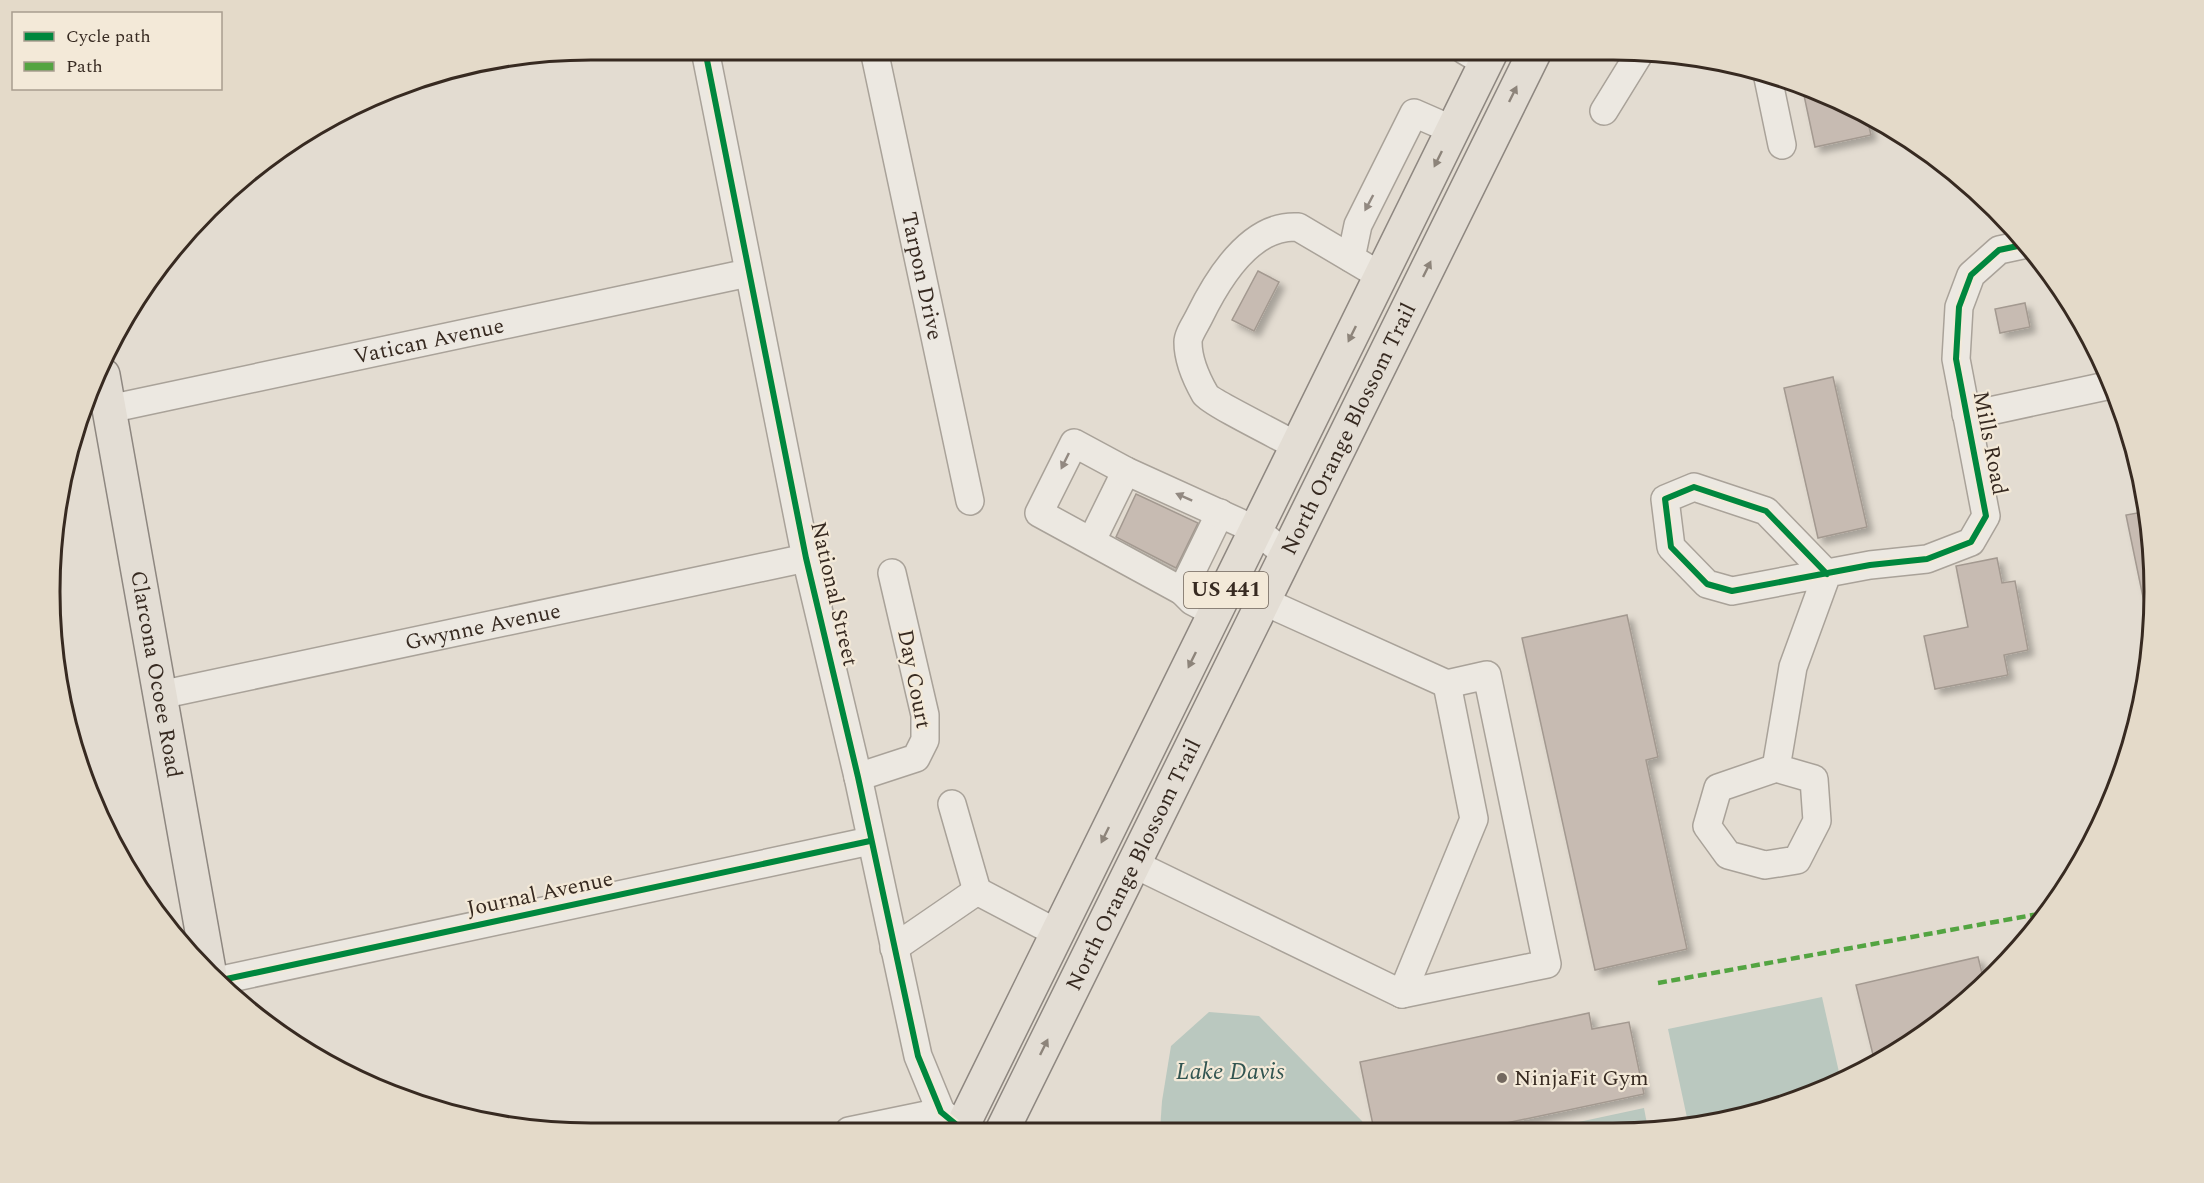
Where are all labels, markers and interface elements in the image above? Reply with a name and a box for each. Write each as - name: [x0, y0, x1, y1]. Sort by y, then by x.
- legend: [12, 12, 222, 90]
- text: Cycle path: [66, 23, 151, 50]
- text: Path: [66, 53, 103, 80]
- one-way arrow: [1509, 86, 1518, 103]
- one-way arrow: [1434, 151, 1443, 168]
- one-way arrow: [1364, 195, 1374, 212]
- street label: Tarpon Drive: [892, 209, 952, 343]
- one-way arrow: [1422, 261, 1431, 278]
- street label: North Orange Blossom Trail: [1272, 297, 1425, 561]
- street label: Vatican Avenue: [351, 309, 507, 373]
- one-way arrow: [1347, 326, 1357, 343]
- street label: Mills Road: [1964, 388, 2016, 498]
- one-way arrow: [1060, 452, 1070, 470]
- one-way arrow: [1174, 492, 1192, 502]
- street label: National Street: [801, 518, 867, 670]
- street label: Clarcona Ocoee Road: [122, 568, 191, 781]
- road number: US 441: [1184, 572, 1268, 608]
- street label: Gwynne Avenue: [402, 594, 564, 659]
- street label: Day Court: [888, 627, 940, 732]
- one-way arrow: [1187, 651, 1197, 669]
- street label: North Orange Blossom Trail: [1057, 733, 1210, 996]
- one-way arrow: [1101, 826, 1111, 844]
- street label: Journal Avenue: [464, 862, 616, 926]
- one-way arrow: [1039, 1038, 1048, 1055]
- water label: Lake Davis: [1176, 1054, 1285, 1090]
- place label: NinjaFit Gym: [1514, 1062, 1649, 1095]
- marker: NinjaFit Gym: [1495, 1071, 1509, 1085]

